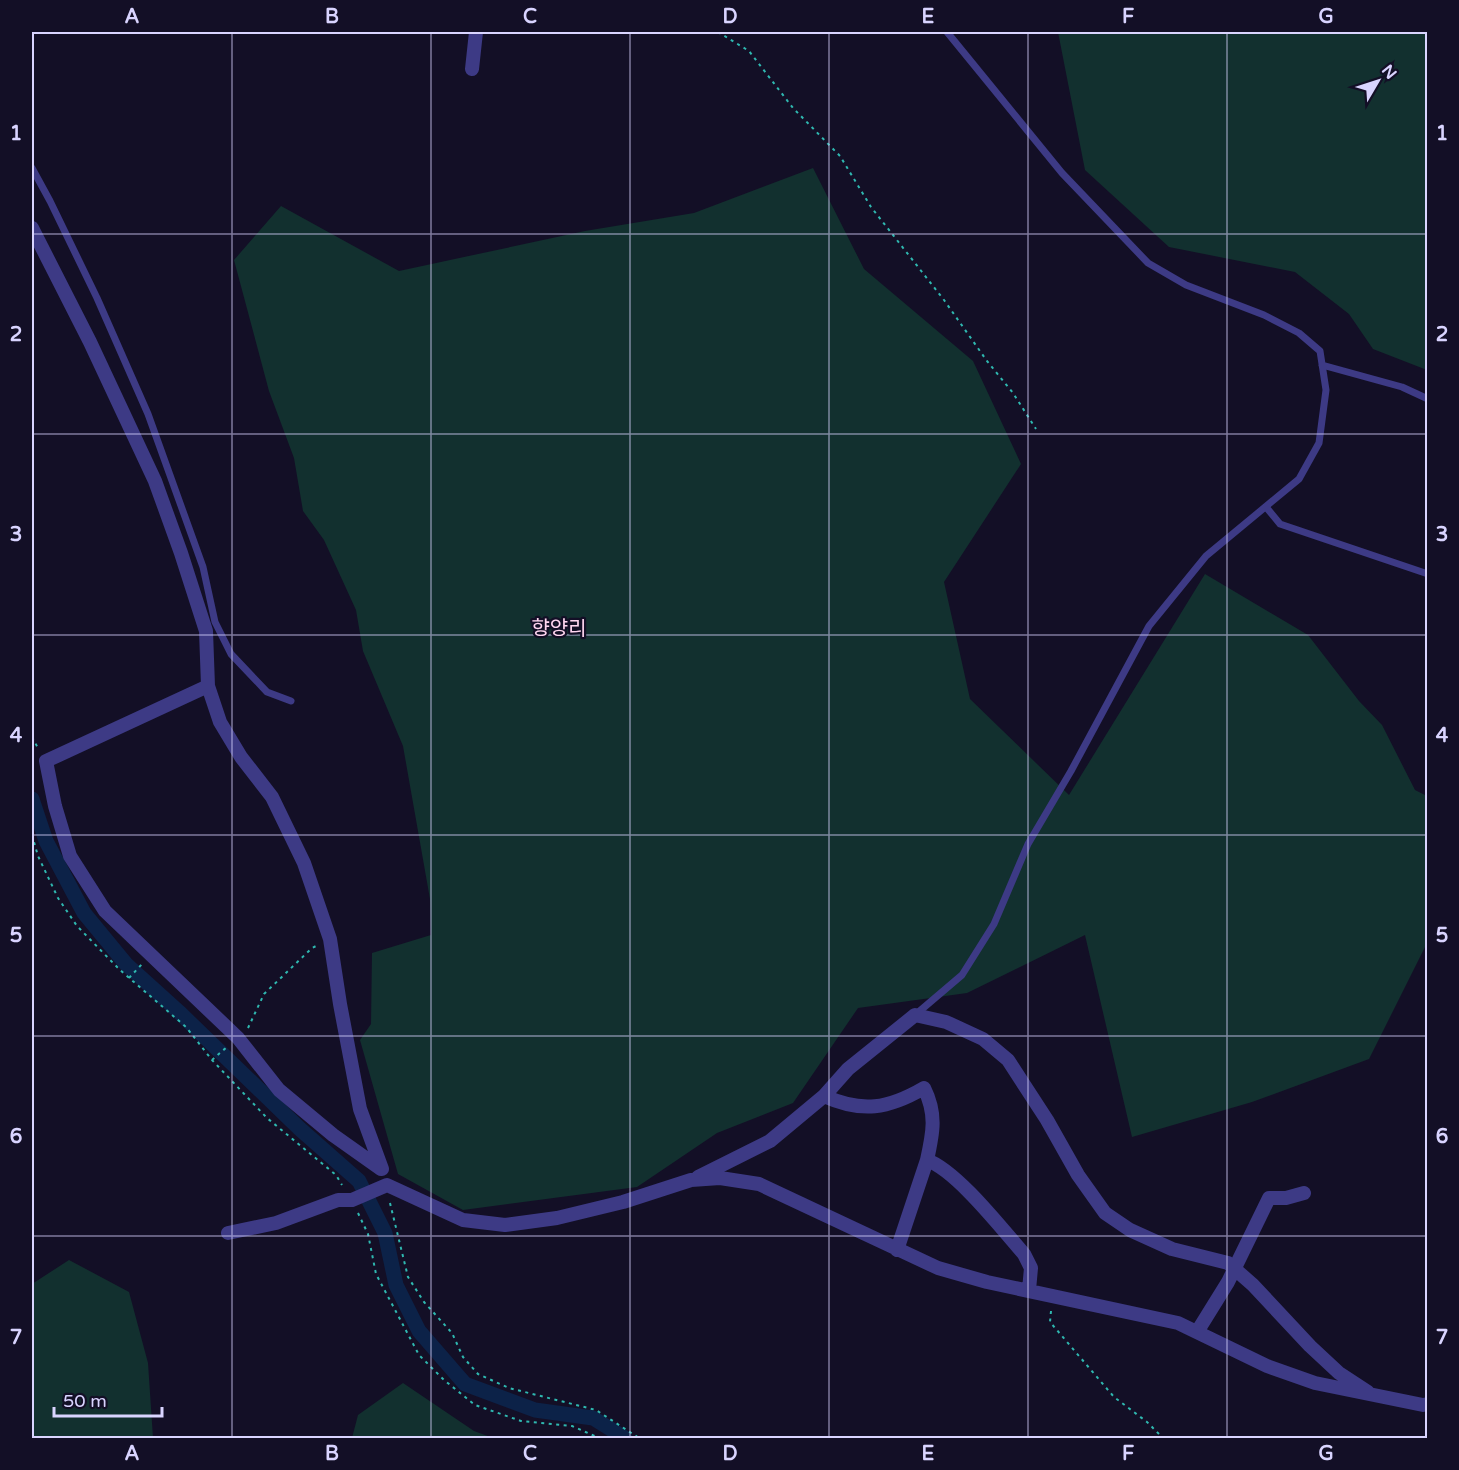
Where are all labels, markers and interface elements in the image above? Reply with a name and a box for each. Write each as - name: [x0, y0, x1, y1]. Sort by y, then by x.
- text: A: [125, 5, 140, 29]
- text: B: [325, 5, 339, 29]
- text: C: [523, 5, 537, 29]
- text: D: [722, 5, 738, 29]
- text: E: [922, 5, 935, 29]
- text: F: [1122, 5, 1134, 29]
- text: G: [1318, 5, 1334, 29]
- north arrow: [1348, 51, 1408, 111]
- text: N: [1377, 61, 1401, 83]
- text: 1: [10, 122, 22, 146]
- text: 1: [1436, 122, 1448, 146]
- text: 2: [10, 323, 22, 347]
- text: 2: [1436, 323, 1448, 347]
- text: 3: [10, 523, 22, 547]
- text: 3: [1436, 523, 1448, 547]
- district label: 향양리: [531, 617, 587, 641]
- text: 4: [10, 724, 23, 748]
- text: 4: [1436, 724, 1449, 748]
- text: 5: [10, 924, 22, 948]
- text: 5: [1436, 924, 1448, 948]
- text: 6: [10, 1125, 22, 1149]
- text: 6: [1436, 1125, 1448, 1149]
- text: 7: [10, 1326, 22, 1350]
- text: 7: [1436, 1326, 1448, 1350]
- scale bar: [54, 1380, 162, 1418]
- text: 50 m: [63, 1390, 107, 1412]
- text: A: [125, 1442, 140, 1466]
- text: B: [325, 1442, 339, 1466]
- text: C: [523, 1442, 537, 1466]
- text: D: [722, 1442, 738, 1466]
- text: E: [922, 1442, 935, 1466]
- text: F: [1122, 1442, 1134, 1466]
- text: G: [1318, 1442, 1334, 1466]

